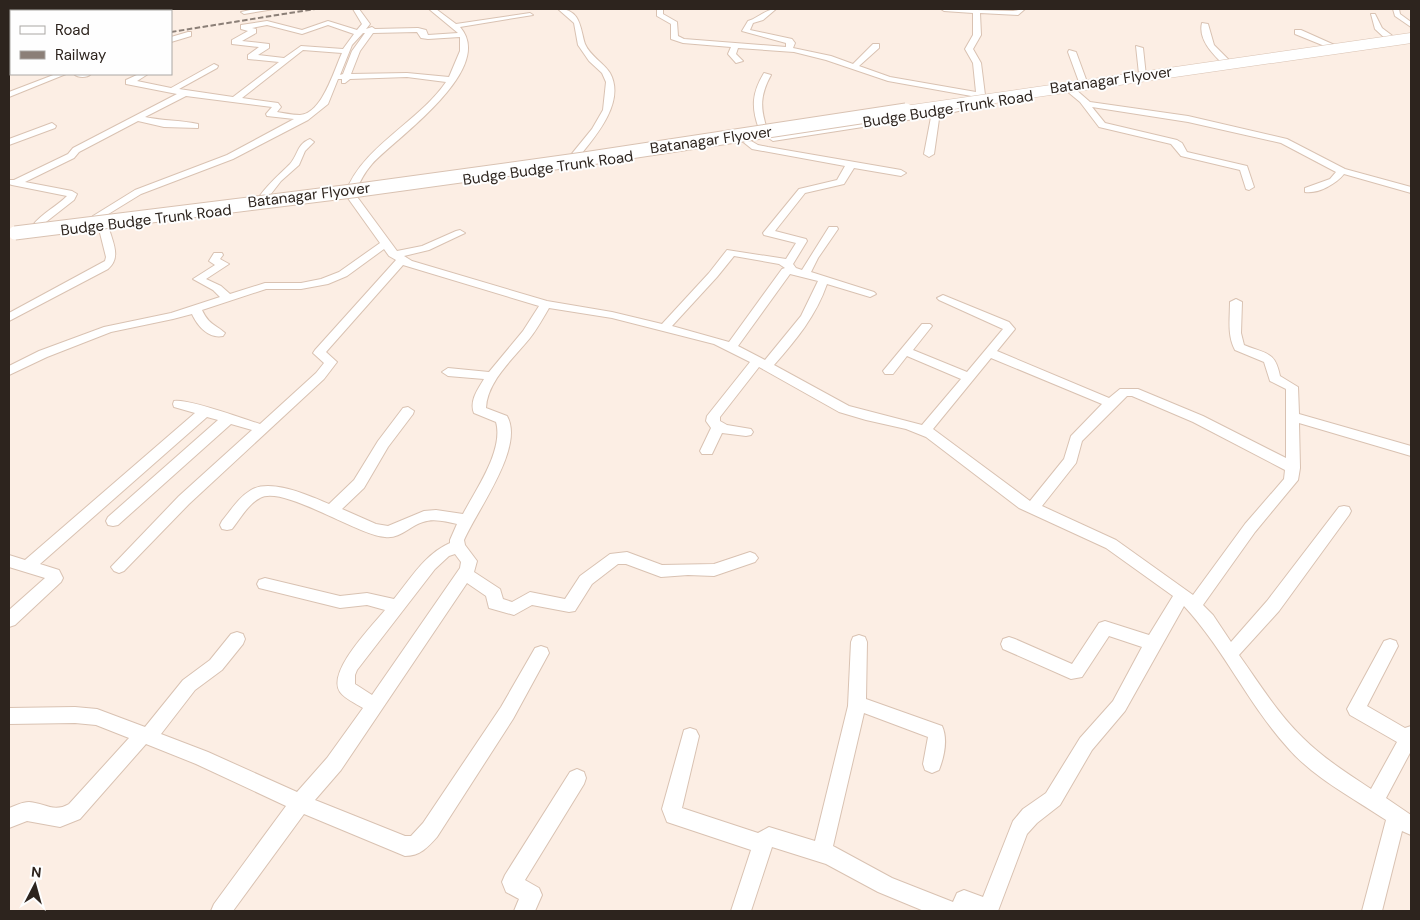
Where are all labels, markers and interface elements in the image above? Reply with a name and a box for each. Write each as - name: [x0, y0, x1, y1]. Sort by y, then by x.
- legend: [10, 10, 172, 75]
- text: Road: [55, 20, 90, 40]
- text: Railway: [55, 45, 107, 65]
- street label: Batanagar Flyover: [1049, 61, 1174, 98]
- street label: Budge Budge Trunk Road: [861, 86, 1035, 132]
- street label: Batanagar Flyover: [649, 121, 774, 158]
- street label: Budge Budge Trunk Road: [461, 146, 635, 190]
- street label: Batanagar Flyover: [247, 178, 372, 212]
- street label: Budge Budge Trunk Road: [59, 200, 233, 240]
- north arrow: [10, 860, 60, 910]
- text: N: [30, 863, 42, 882]

